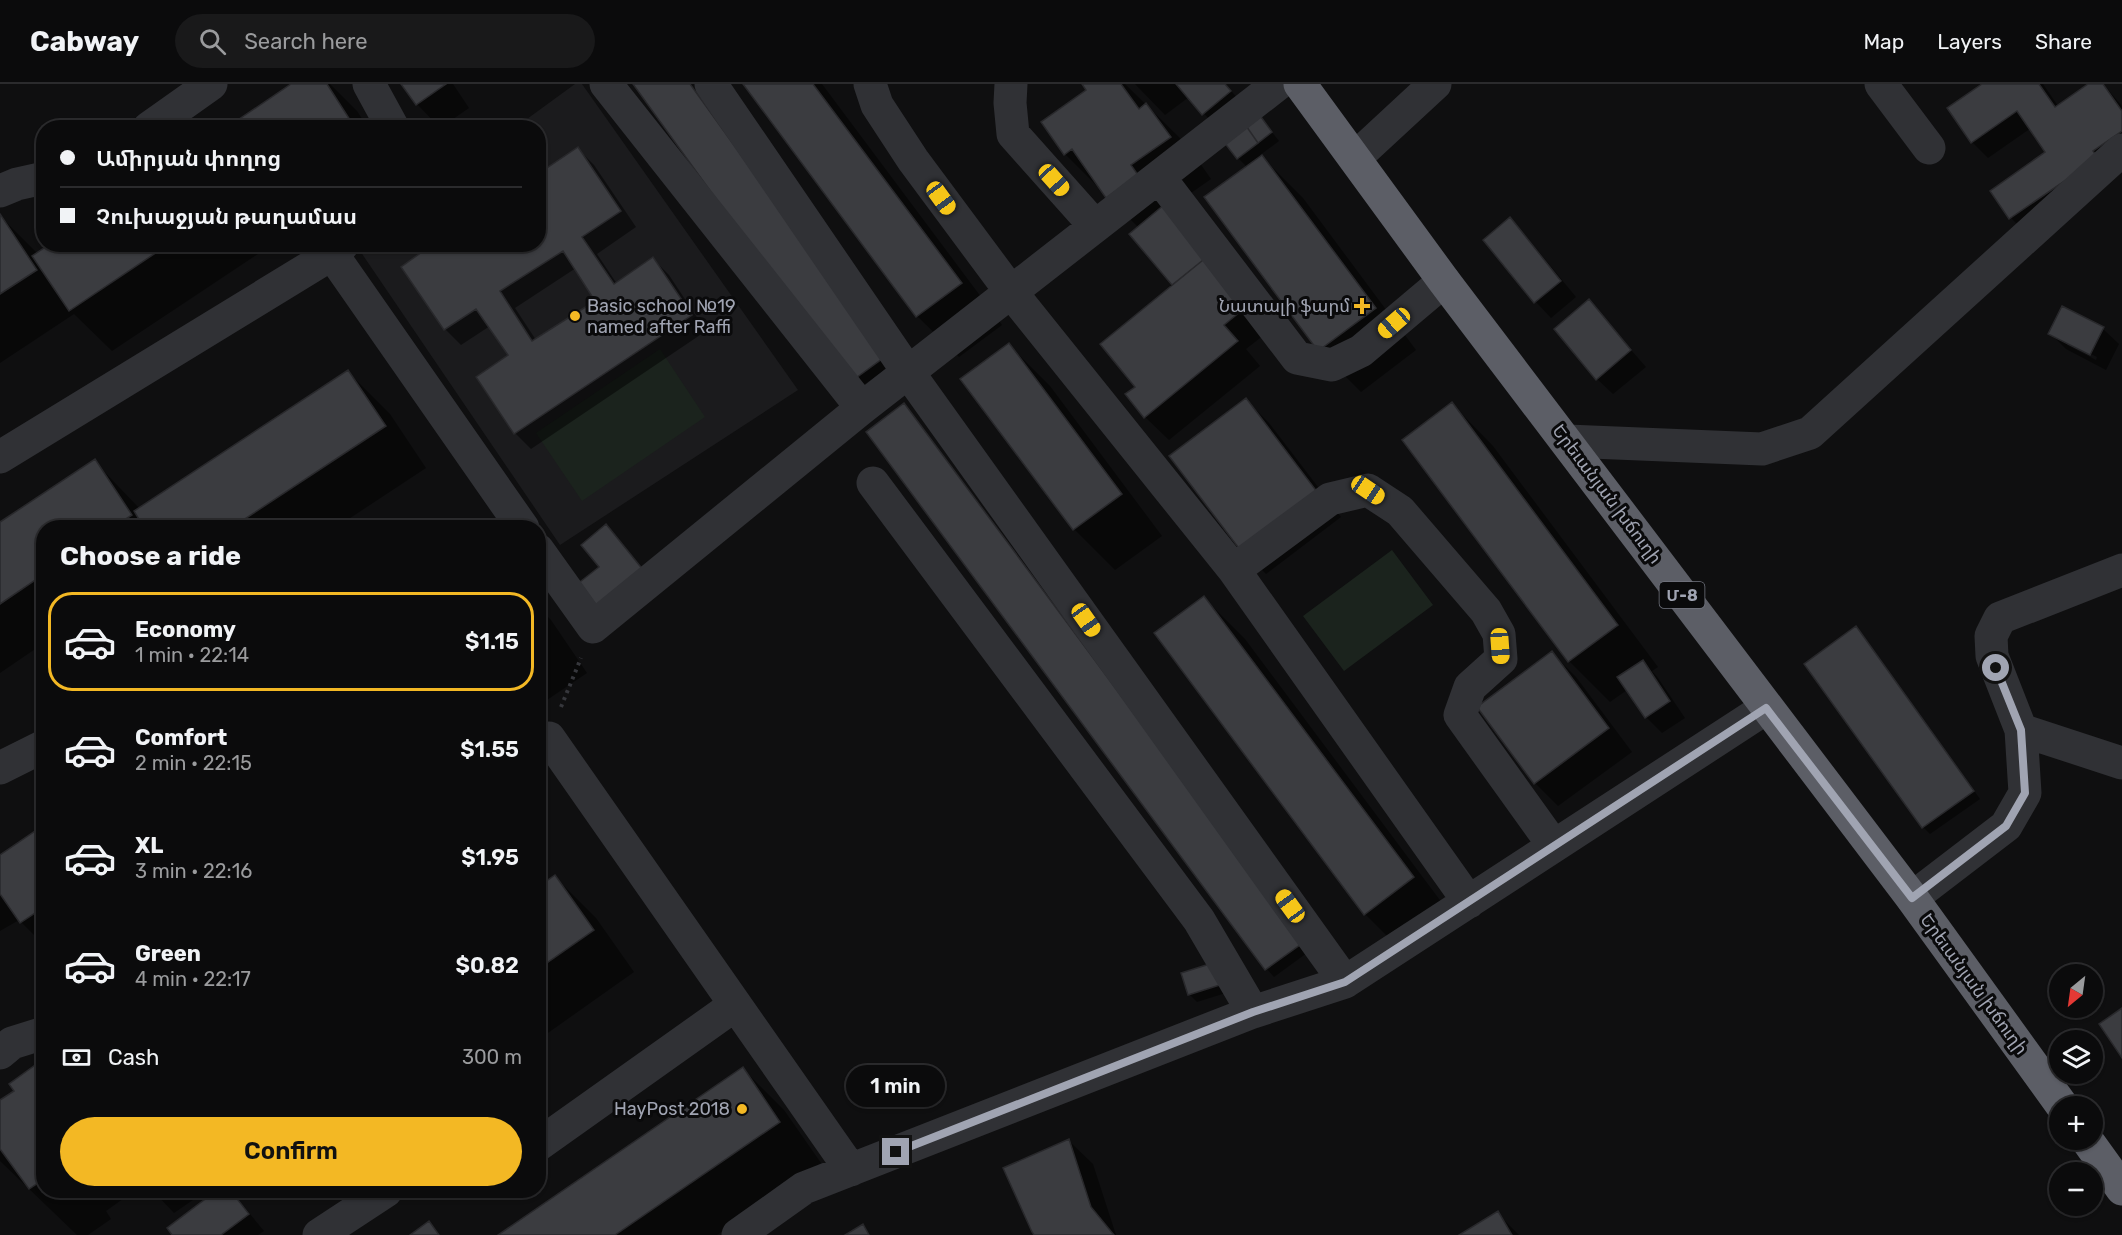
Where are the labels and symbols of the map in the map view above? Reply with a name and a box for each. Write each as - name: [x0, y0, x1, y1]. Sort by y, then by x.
- car: [1035, 161, 1073, 199]
- car: [923, 178, 959, 218]
- place label: Basic school №19 named after Raffi: [587, 295, 736, 338]
- place label: Նատալի ֆարմ: [1219, 295, 1350, 317]
- marker: Նատալի ֆարմ: [1355, 299, 1369, 313]
- car: [1375, 304, 1413, 342]
- marker: Basic school №19 named after Raffi: [568, 309, 582, 323]
- street label: Երեւանյան խճուղի: [1547, 420, 1667, 568]
- car: [1348, 472, 1388, 508]
- road number: Մ-8: [1660, 582, 1704, 608]
- car: [1068, 600, 1104, 640]
- car: [1490, 627, 1510, 665]
- route start: [1982, 654, 2009, 681]
- car: [1272, 886, 1308, 926]
- street label: Երեւանյան խճուղի: [1915, 909, 2033, 1059]
- north arrow: [2049, 964, 2103, 1018]
- callout: 1 min: [846, 1065, 946, 1107]
- place label: HayPost 2018: [614, 1098, 730, 1120]
- marker: HayPost 2018: [735, 1102, 749, 1116]
- route end: [882, 1138, 909, 1165]

